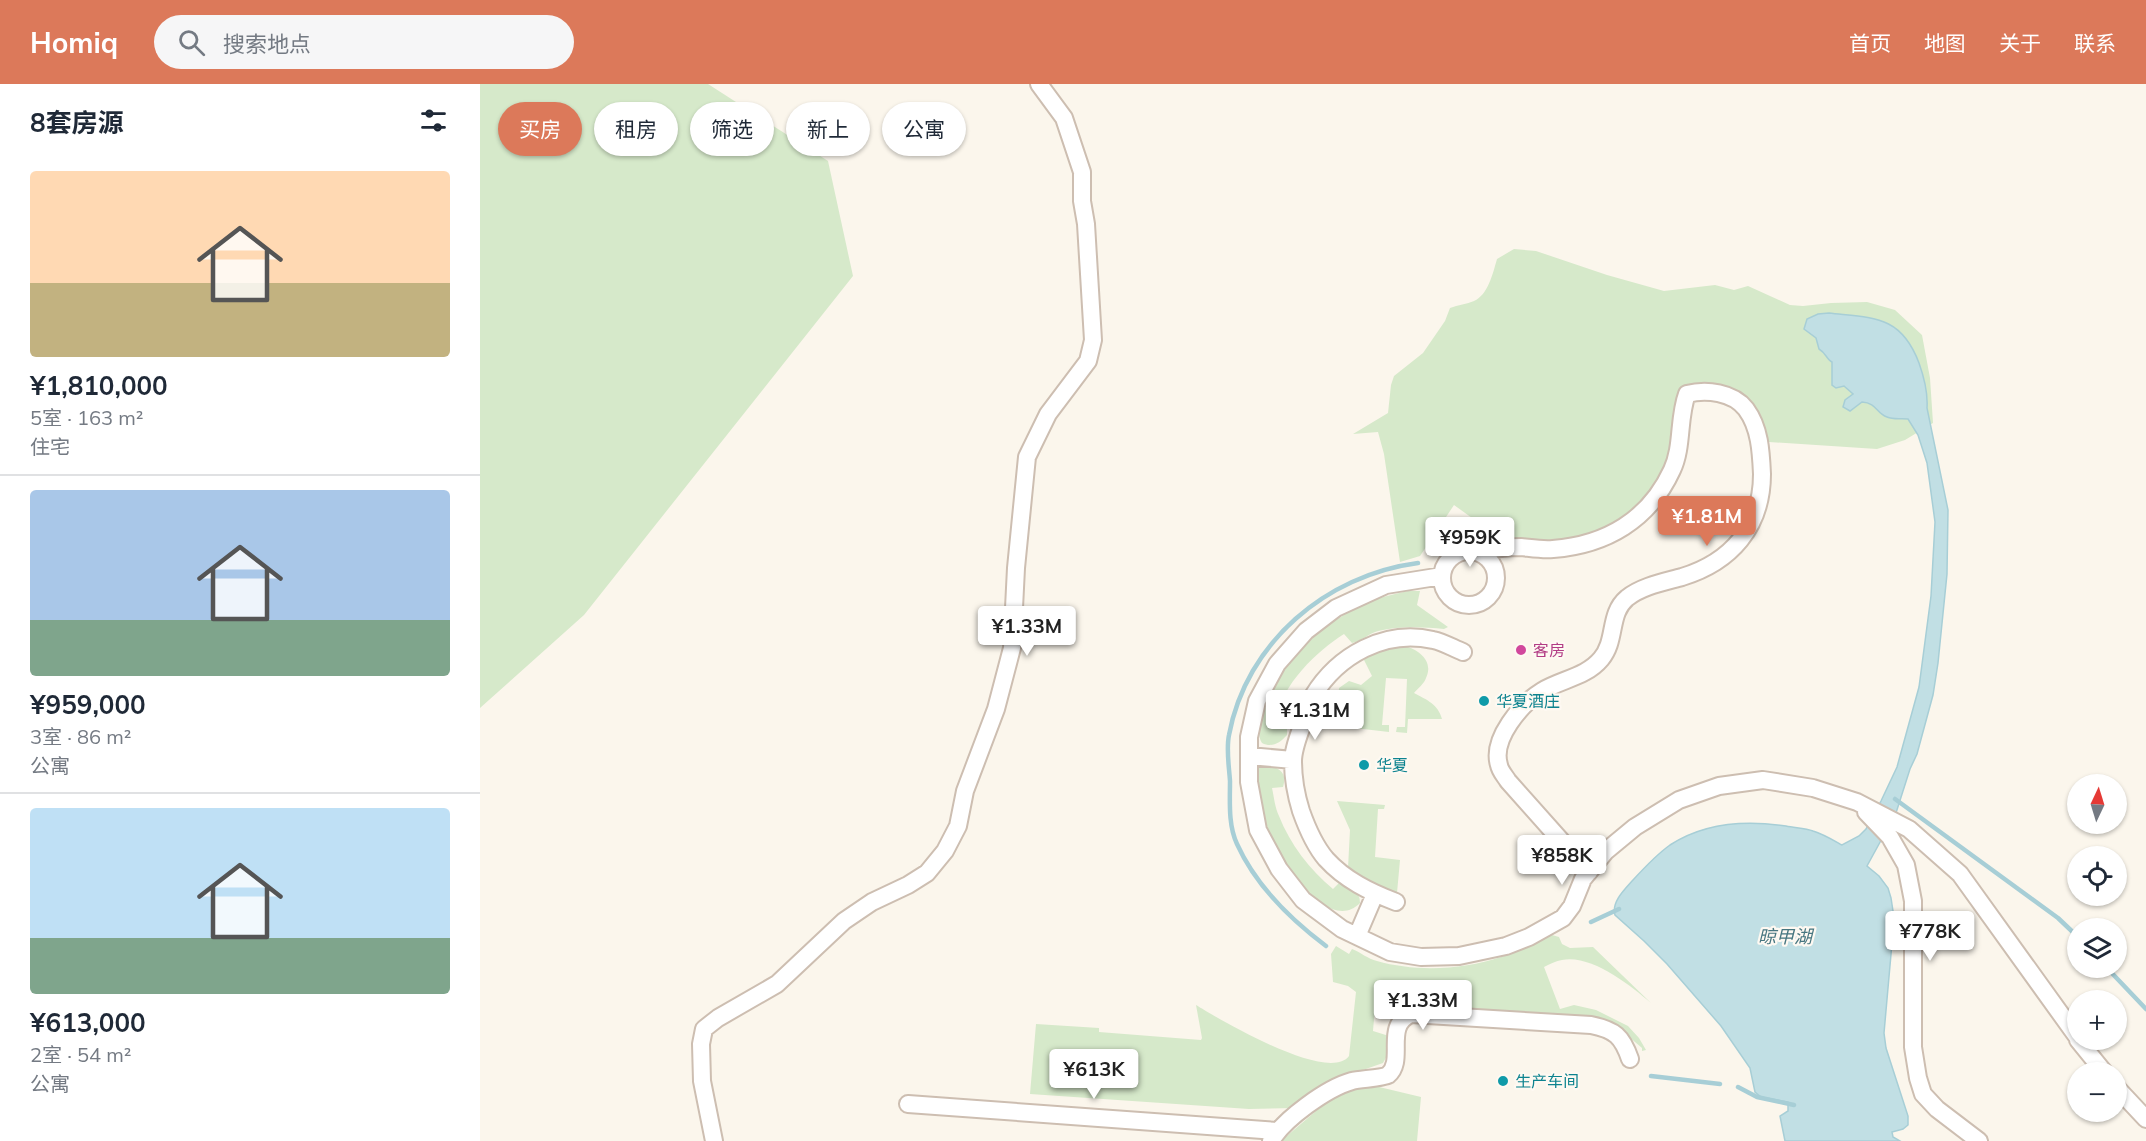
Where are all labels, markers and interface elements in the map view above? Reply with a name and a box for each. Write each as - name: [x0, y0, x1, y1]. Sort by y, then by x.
- search box: [154, 15, 574, 69]
- text: Homiq: [30, 25, 118, 60]
- icon: search: [175, 26, 208, 59]
- text: 搜索地点: [223, 30, 311, 58]
- text: 首页: [1849, 30, 1891, 56]
- text: 地图: [1924, 30, 1966, 56]
- text: 关于: [1999, 30, 2041, 56]
- text: 联系: [2074, 30, 2116, 56]
- chip: 买房: [498, 102, 582, 156]
- chip: 租房: [594, 102, 678, 156]
- chip: 筛选: [690, 102, 774, 156]
- chip: 新上: [786, 102, 870, 156]
- chip: 公寓: [882, 102, 966, 156]
- icon: filters: [417, 104, 450, 137]
- text: 8套房源: [30, 106, 124, 139]
- icon: home: [186, 210, 294, 318]
- text: ¥1,810,000: [30, 369, 168, 402]
- text: 5室 · 163 m²: [30, 405, 143, 430]
- text: 住宅: [30, 434, 70, 459]
- pin: ¥1.81M: [1658, 496, 1756, 547]
- text: ¥1.81M: [1672, 503, 1742, 528]
- pin: ¥959K: [1428, 517, 1512, 568]
- text: ¥959K: [1439, 524, 1501, 549]
- icon: home: [186, 529, 294, 637]
- pin: ¥1.33M: [978, 606, 1076, 657]
- text: ¥1.33M: [992, 613, 1062, 638]
- place label: 客房: [1533, 640, 1565, 660]
- marker: 客房: [1514, 643, 1528, 657]
- text: ¥959,000: [30, 688, 146, 721]
- pin: ¥1.31M: [1266, 690, 1364, 741]
- place label: 华夏酒庄: [1496, 691, 1560, 711]
- marker: 华夏酒庄: [1477, 694, 1491, 708]
- text: ¥1.31M: [1280, 697, 1350, 722]
- text: 3室 · 86 m²: [30, 724, 131, 749]
- text: 公寓: [30, 753, 70, 778]
- place label: 华夏: [1376, 755, 1408, 775]
- marker: 华夏: [1357, 758, 1371, 772]
- north arrow: [2067, 774, 2127, 834]
- map controls: [2067, 774, 2127, 1122]
- pin: ¥858K: [1520, 835, 1604, 886]
- text: ¥858K: [1531, 842, 1593, 867]
- button: locate: [2067, 846, 2127, 906]
- icon: home: [186, 847, 294, 955]
- pin: ¥778K: [1888, 911, 1972, 962]
- text: ¥778K: [1899, 918, 1961, 943]
- button: layers: [2067, 918, 2127, 978]
- water label: 晾甲湖: [1758, 925, 1815, 948]
- pin: ¥1.33M: [1374, 980, 1472, 1031]
- text: ¥1.33M: [1388, 987, 1458, 1012]
- button: +: [2067, 990, 2127, 1050]
- text: ¥613,000: [30, 1006, 146, 1039]
- text: 2室 · 54 m²: [30, 1042, 131, 1067]
- pin: ¥613K: [1052, 1049, 1136, 1100]
- text: ¥613K: [1063, 1056, 1125, 1081]
- button: −: [2067, 1062, 2127, 1122]
- text: 公寓: [30, 1071, 70, 1096]
- place label: 生产车间: [1515, 1071, 1579, 1091]
- marker: 生产车间: [1496, 1074, 1510, 1088]

